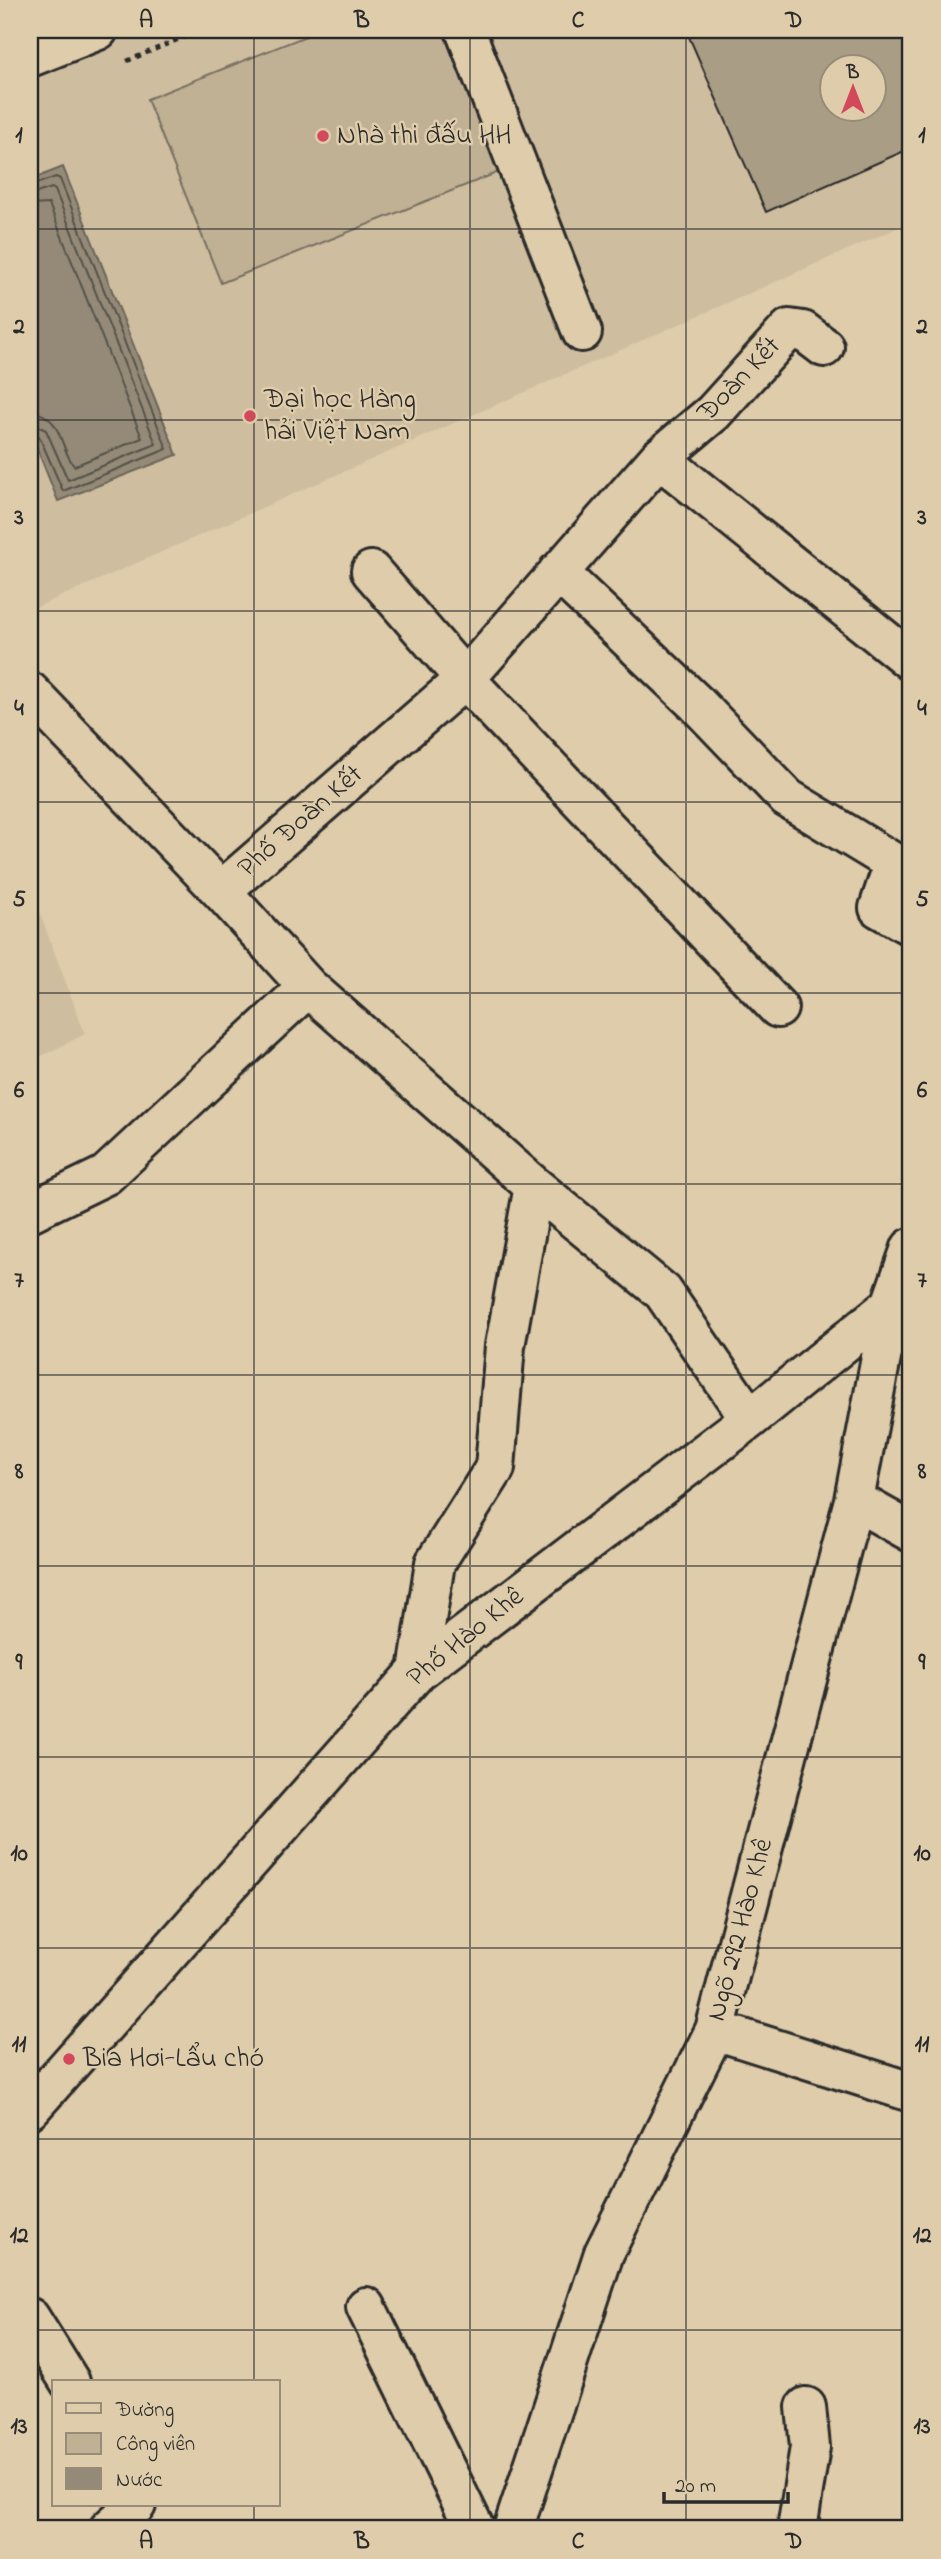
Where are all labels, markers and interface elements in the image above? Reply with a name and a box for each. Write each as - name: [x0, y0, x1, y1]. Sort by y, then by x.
- text: A: [139, 5, 153, 38]
- text: B: [353, 5, 370, 38]
- text: C: [572, 5, 585, 38]
- text: D: [785, 5, 802, 38]
- north arrow: [818, 52, 888, 122]
- text: B: [846, 60, 860, 87]
- place label: Nhà thi đấu HH: [337, 116, 511, 157]
- text: 1: [15, 120, 23, 153]
- text: 1: [918, 120, 926, 153]
- marker: Nhà thi đấu HH: [315, 128, 331, 144]
- text: 2: [12, 311, 25, 344]
- text: 2: [915, 311, 928, 344]
- street label: Đoàn Kết: [688, 328, 791, 433]
- place label: Đại học Hàng hải Việt Nam: [263, 380, 416, 453]
- marker: Đại học Hàng hải Việt Nam: [242, 408, 258, 424]
- text: 3: [13, 502, 24, 535]
- text: 3: [916, 502, 927, 535]
- text: 4: [14, 693, 24, 726]
- text: 4: [917, 693, 927, 726]
- street label: Phố Đoàn Kết: [229, 756, 373, 888]
- text: 5: [12, 884, 26, 917]
- text: 5: [915, 884, 929, 917]
- text: 6: [14, 1075, 25, 1108]
- text: 6: [917, 1075, 928, 1108]
- text: 7: [14, 1265, 24, 1298]
- text: 7: [917, 1265, 927, 1298]
- text: 8: [14, 1456, 24, 1489]
- text: 8: [917, 1456, 927, 1489]
- street label: Phố Hào Khê: [398, 1577, 534, 1698]
- text: 9: [15, 1647, 24, 1680]
- text: 9: [918, 1647, 927, 1680]
- street label: Ngõ 292 Hào Khê: [697, 1834, 785, 2026]
- text: 10: [10, 1838, 28, 1871]
- text: 10: [913, 1838, 931, 1871]
- text: 11: [12, 2029, 27, 2062]
- text: 11: [915, 2029, 930, 2062]
- place label: Bia Hơi-Lẩu chó: [82, 2039, 264, 2080]
- marker: Bia Hơi-Lẩu chó: [61, 2051, 77, 2067]
- text: 12: [10, 2220, 29, 2253]
- text: 12: [913, 2220, 932, 2253]
- legend: [52, 2380, 280, 2506]
- text: Đường: [115, 2396, 174, 2428]
- text: 13: [11, 2411, 28, 2444]
- text: 13: [914, 2411, 931, 2444]
- text: Công viên: [116, 2430, 195, 2462]
- scale bar: [664, 2461, 789, 2505]
- text: Nước: [116, 2466, 163, 2496]
- text: 20 m: [675, 2472, 716, 2502]
- text: A: [139, 2526, 153, 2559]
- text: B: [353, 2526, 370, 2559]
- text: C: [572, 2526, 585, 2559]
- text: D: [785, 2526, 802, 2559]

